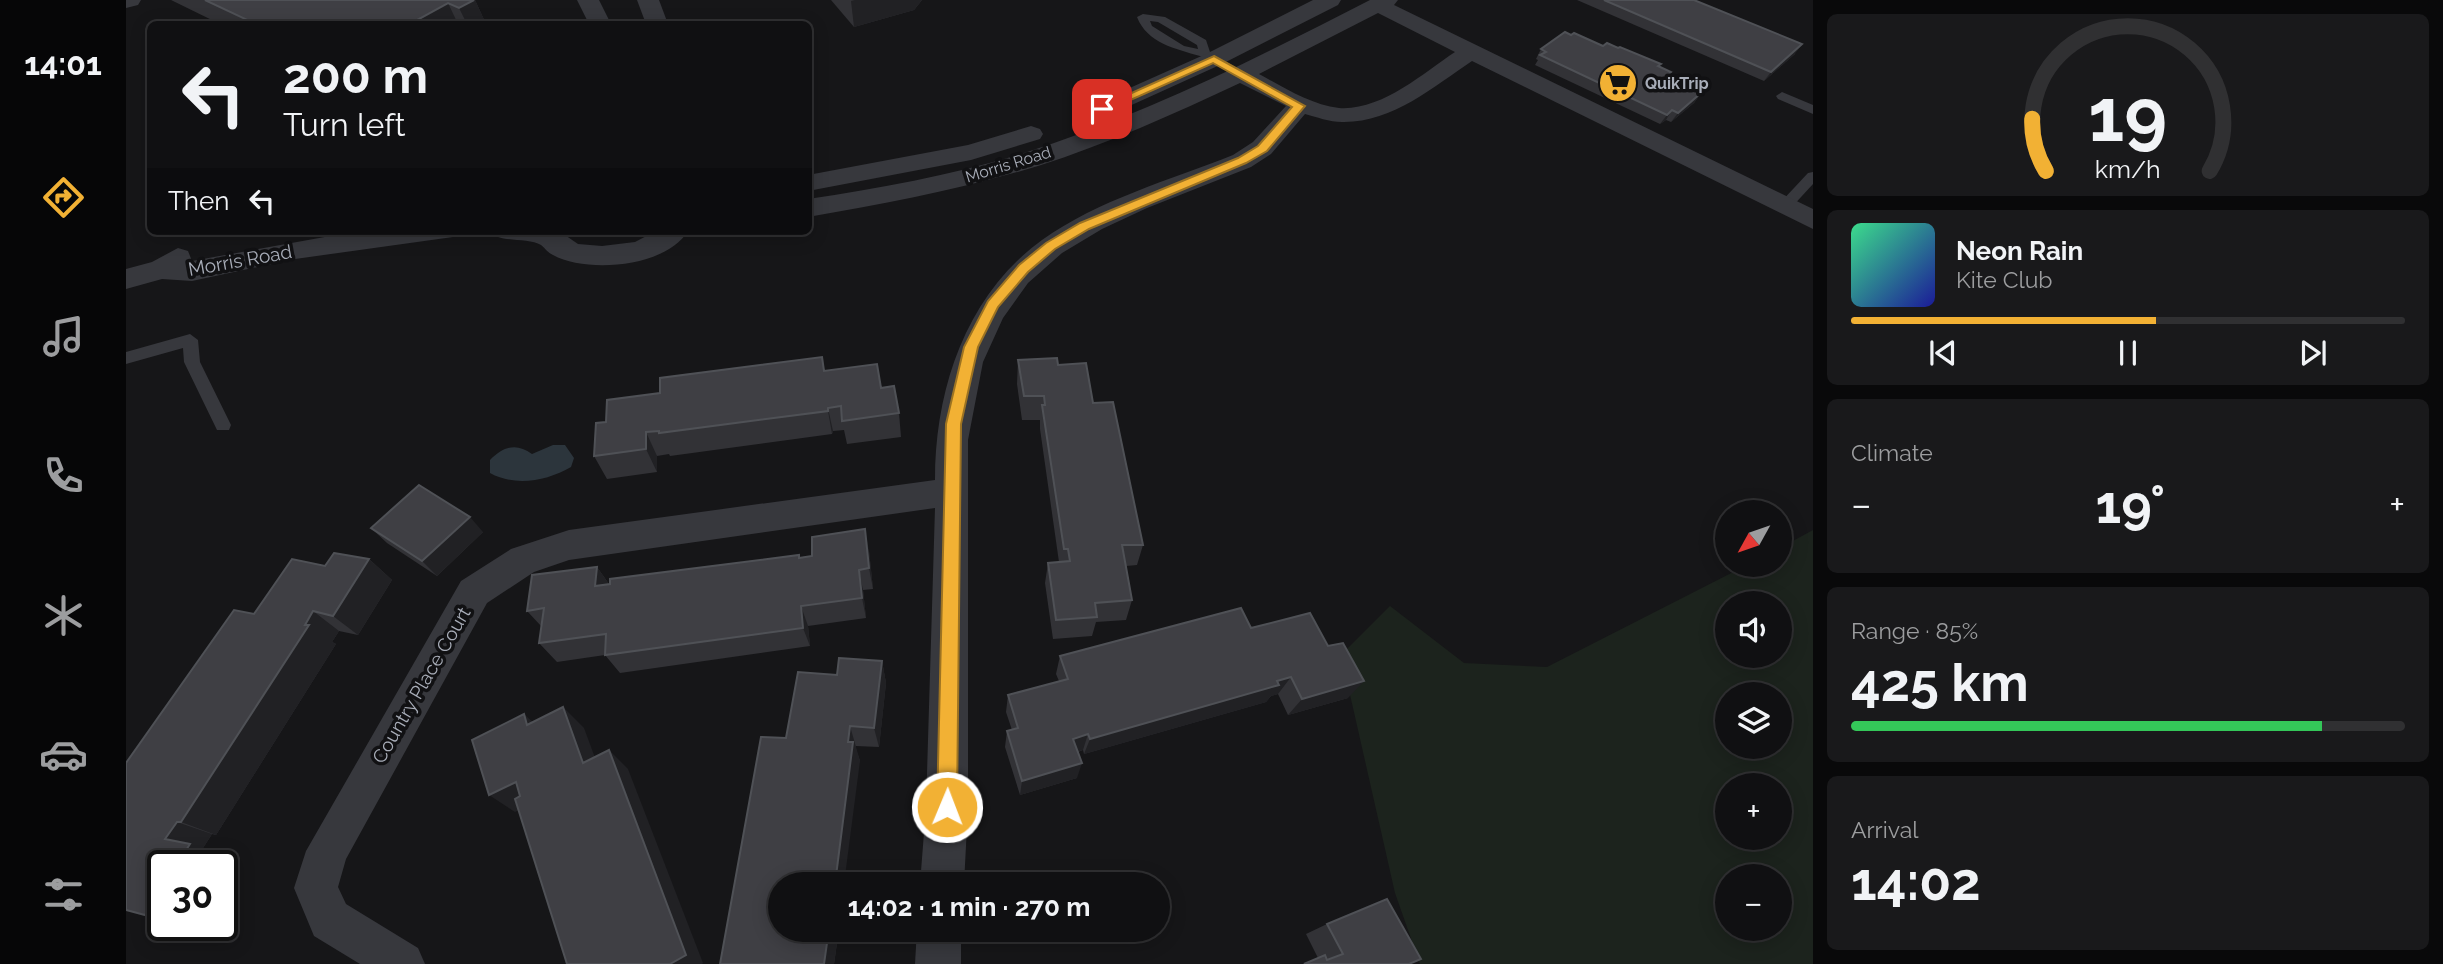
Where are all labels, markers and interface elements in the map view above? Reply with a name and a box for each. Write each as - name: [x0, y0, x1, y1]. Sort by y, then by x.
- text: 14:01: [24, 45, 102, 82]
- text: 200 m: [283, 47, 428, 104]
- icon: left: [168, 49, 259, 140]
- supermarket icon: QuikTrip: [1597, 62, 1639, 104]
- text: 19: [2089, 73, 2167, 158]
- place label: QuikTrip: [1645, 74, 1709, 93]
- pin: [1072, 79, 1132, 139]
- icon: arrive: [1083, 90, 1121, 128]
- text: Turn left: [283, 106, 405, 143]
- street label: Morris Road: [963, 142, 1053, 186]
- text: km/h: [2095, 154, 2161, 184]
- icon: directions: [39, 173, 88, 222]
- icon: left: [243, 182, 281, 220]
- text: Then: [168, 186, 229, 216]
- text: Neon Rain: [1956, 236, 2083, 266]
- street label: Morris Road: [186, 240, 294, 280]
- text: Kite Club: [1956, 266, 2053, 293]
- icon: music: [39, 312, 88, 361]
- icon: previous: [1924, 334, 1962, 372]
- icon: pause: [2109, 334, 2147, 372]
- icon: next: [2294, 334, 2332, 372]
- text: Climate: [1851, 439, 1933, 466]
- icon: phone: [39, 451, 88, 500]
- text: 19°: [2096, 474, 2165, 535]
- text: −: [1851, 482, 1871, 527]
- text: +: [2389, 482, 2405, 527]
- north arrow: [1715, 500, 1792, 578]
- map controls: [1715, 500, 1792, 941]
- icon: climate: [39, 591, 88, 640]
- button: sound: [1715, 591, 1792, 668]
- street label: Country Place Court: [367, 602, 475, 767]
- text: Range · 85%: [1851, 617, 1978, 644]
- text: 425 km: [1851, 652, 2029, 713]
- button: layers: [1715, 682, 1792, 759]
- icon: car: [39, 730, 88, 779]
- position arrow: [910, 770, 984, 844]
- button: +: [1715, 773, 1792, 850]
- text: Arrival: [1851, 816, 1918, 843]
- speed limit sign: 30: [147, 850, 238, 941]
- text: 14:02: [1851, 851, 1980, 912]
- button: −: [1715, 864, 1792, 941]
- icon: filters: [39, 870, 88, 919]
- text: 14:02 · 1 min · 270 m: [848, 892, 1090, 922]

